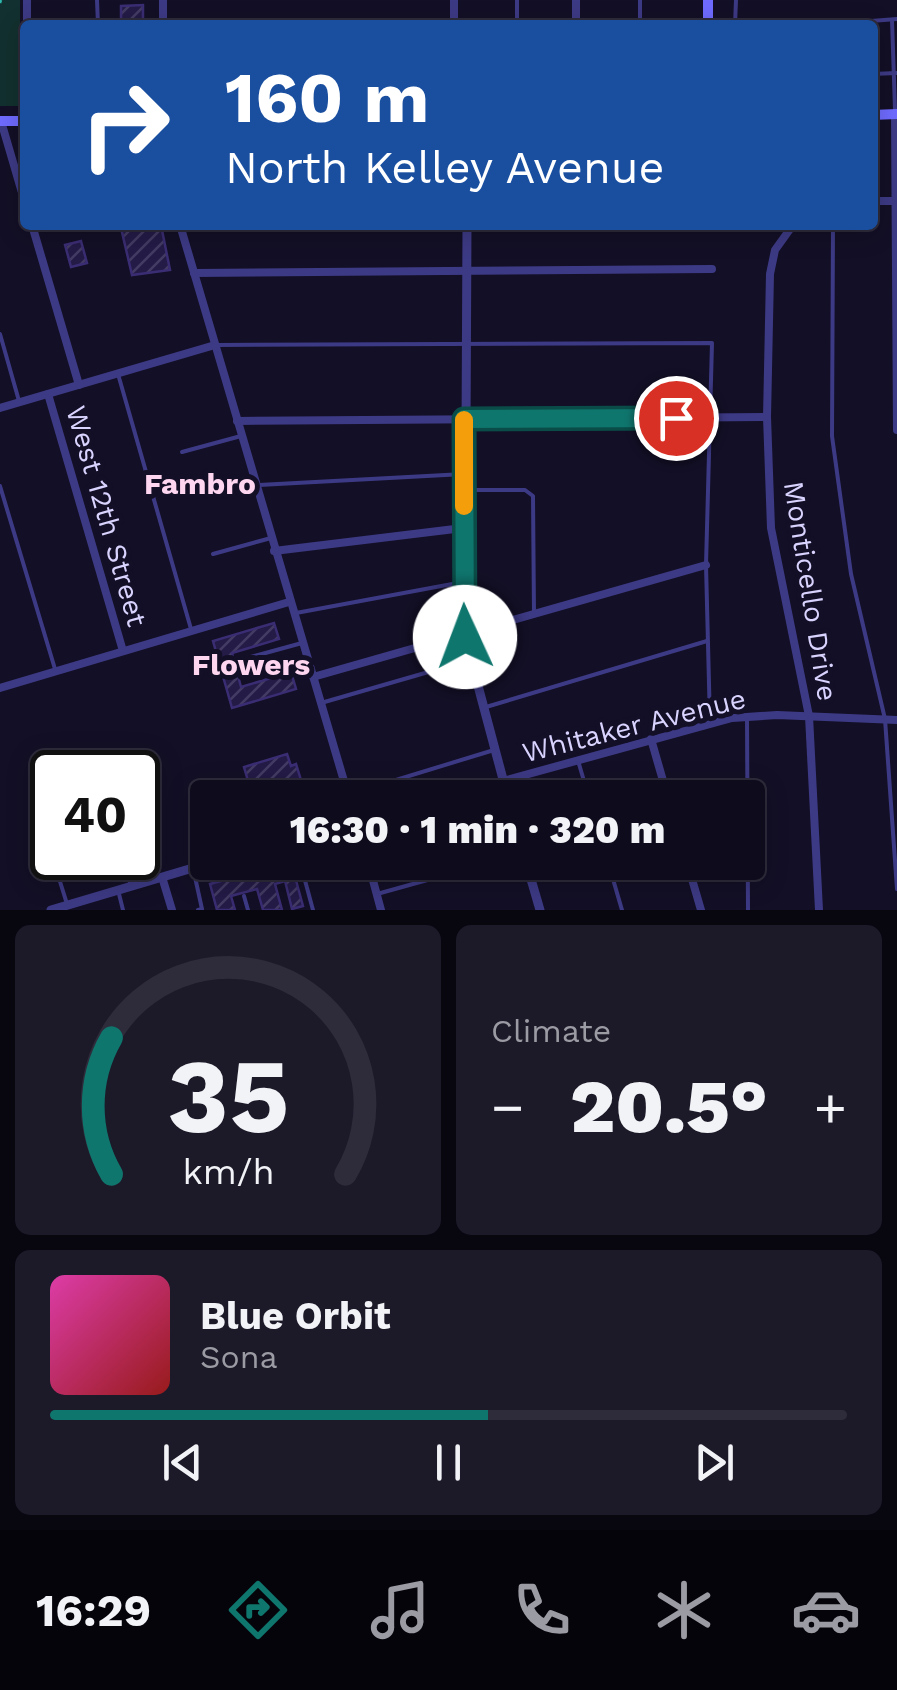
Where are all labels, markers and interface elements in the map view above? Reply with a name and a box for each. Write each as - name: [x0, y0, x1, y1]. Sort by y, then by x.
- text: 160 m: [225, 57, 429, 139]
- icon: right: [60, 60, 190, 190]
- text: North Kelley Avenue: [225, 141, 665, 194]
- pin: [634, 376, 719, 461]
- icon: arrive: [649, 391, 704, 446]
- street label: West 12th Street: [59, 402, 154, 630]
- district label: Fambro: [144, 466, 256, 501]
- street label: Monticello Drive: [777, 479, 844, 703]
- position arrow: [413, 585, 517, 689]
- district label: Flowers: [192, 647, 310, 682]
- street label: Whitaker Avenue: [519, 682, 749, 769]
- speed limit sign: 40: [30, 750, 160, 880]
- text: 16:30 · 1 min · 320 m: [290, 808, 665, 852]
- text: Climate: [491, 1012, 611, 1050]
- text: 35: [167, 1035, 289, 1157]
- text: 20.5°: [570, 1062, 768, 1150]
- text: −: [491, 1075, 524, 1139]
- text: +: [814, 1075, 847, 1139]
- text: km/h: [182, 1151, 274, 1193]
- text: Blue Orbit: [200, 1294, 391, 1338]
- text: Sona: [200, 1338, 278, 1376]
- icon: previous: [155, 1435, 210, 1490]
- icon: pause: [421, 1435, 476, 1490]
- icon: next: [687, 1435, 742, 1490]
- icon: directions: [223, 1575, 293, 1645]
- icon: music: [365, 1575, 435, 1645]
- icon: phone: [507, 1575, 577, 1645]
- icon: climate: [649, 1575, 719, 1645]
- icon: car: [791, 1575, 861, 1645]
- text: 16:29: [36, 1584, 151, 1637]

